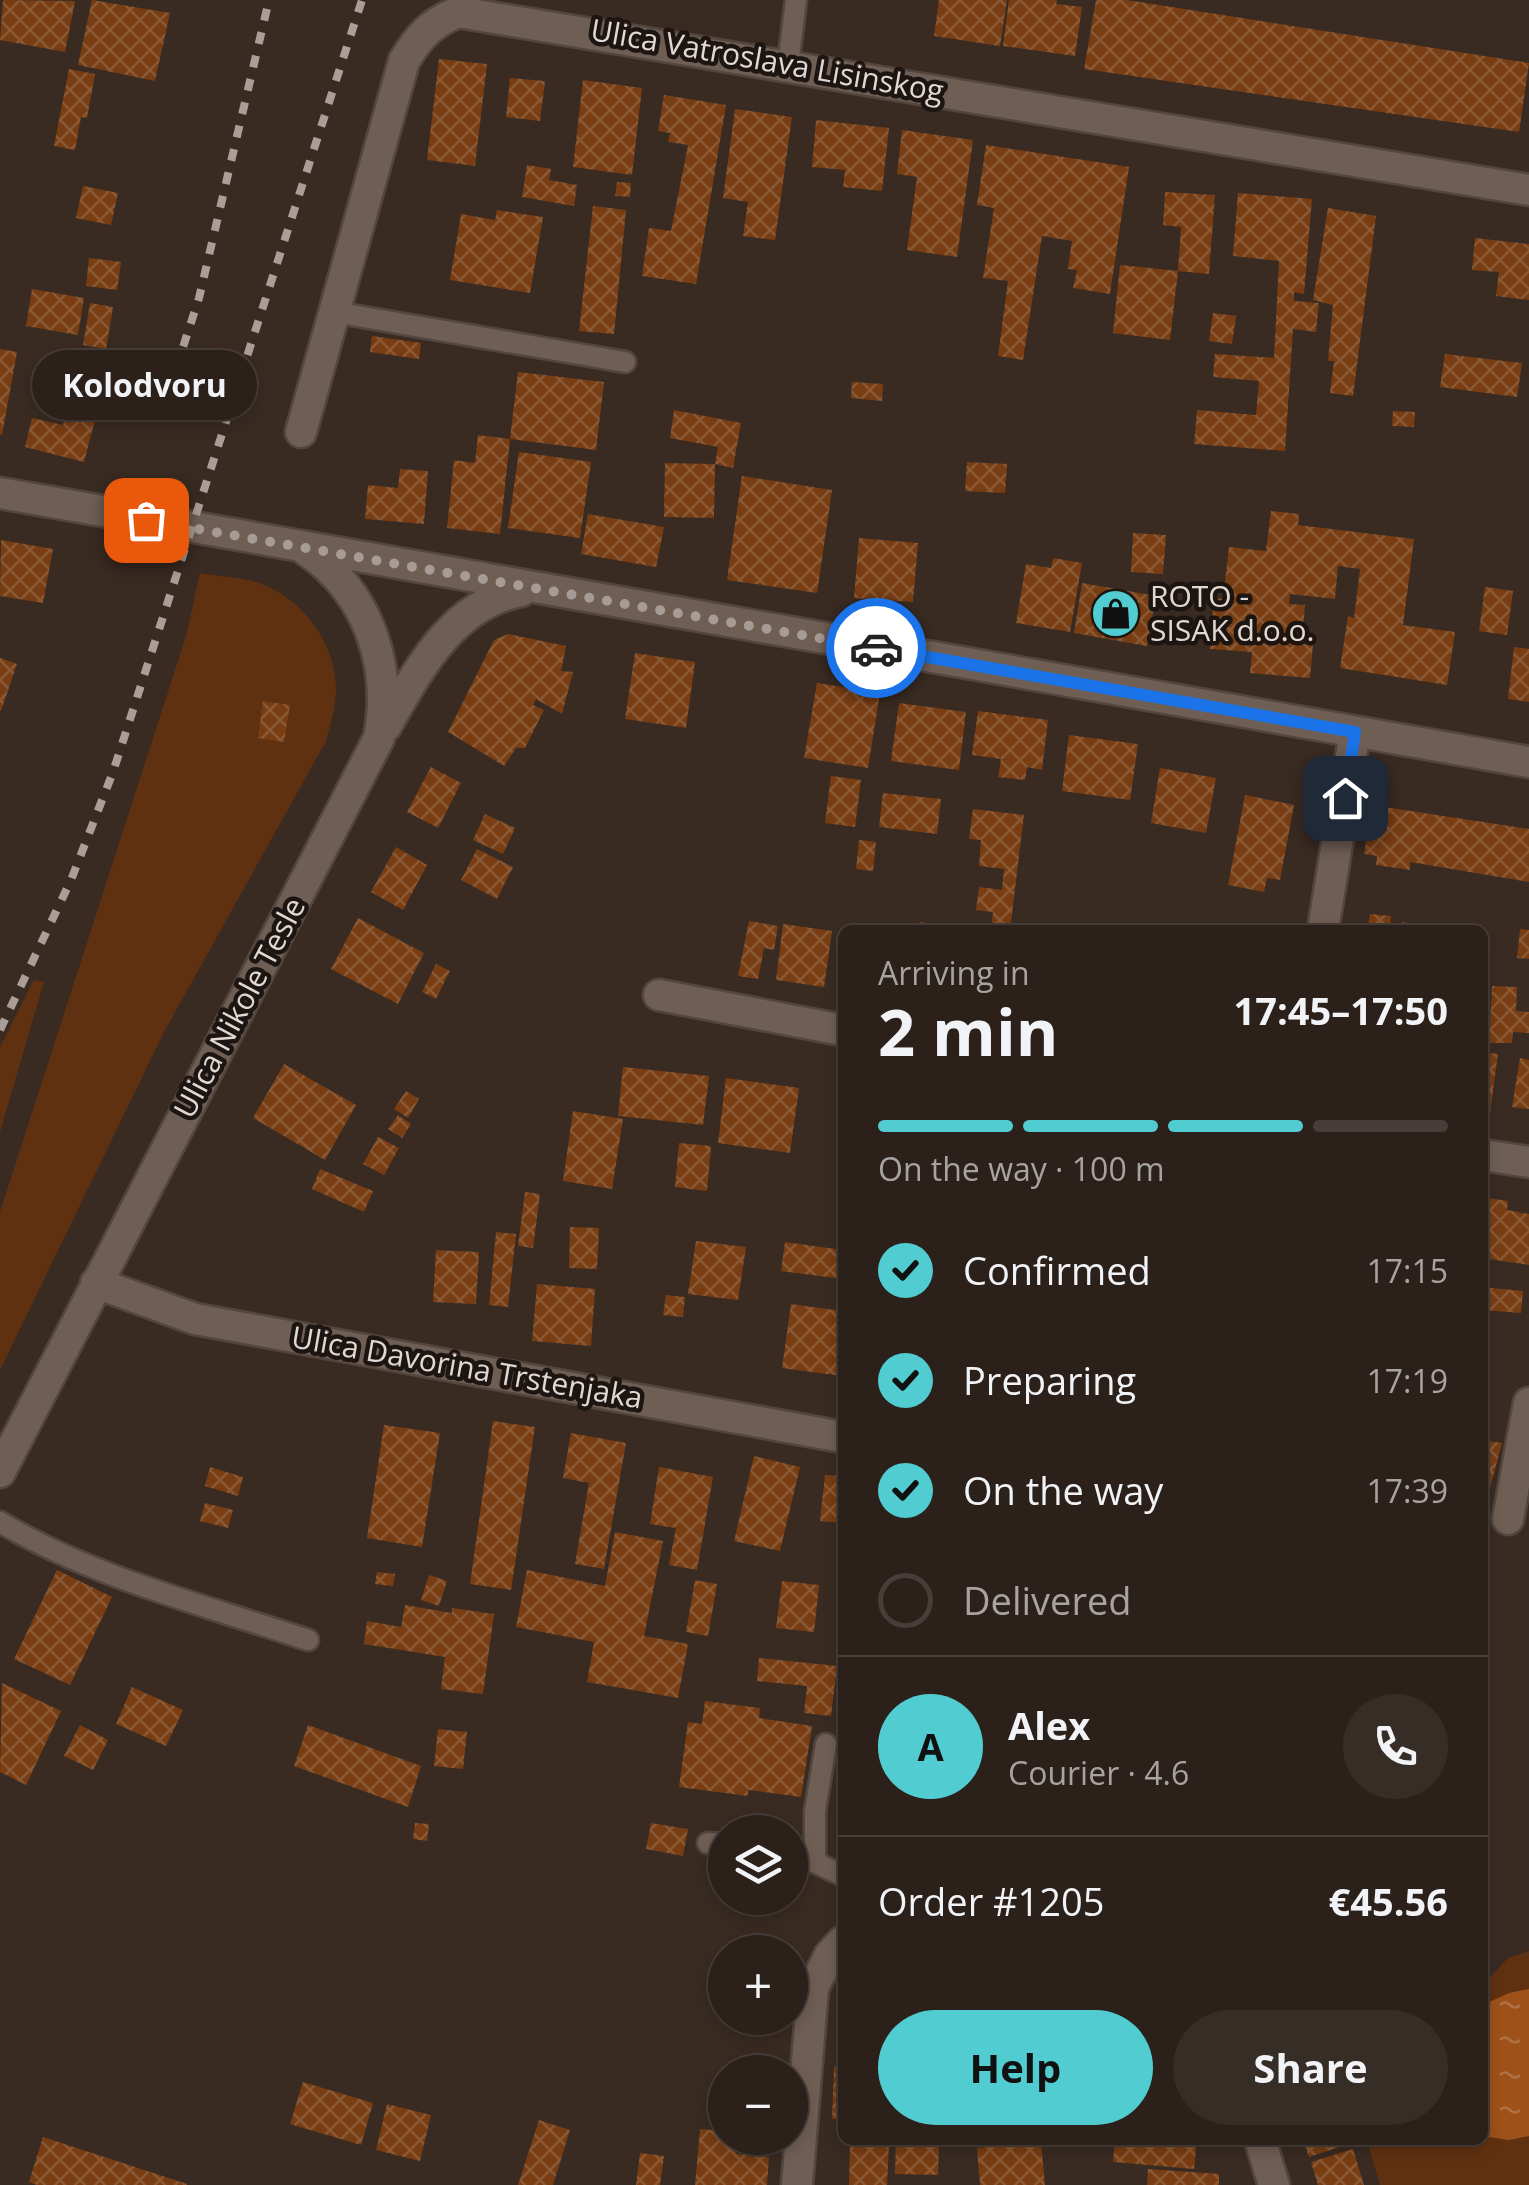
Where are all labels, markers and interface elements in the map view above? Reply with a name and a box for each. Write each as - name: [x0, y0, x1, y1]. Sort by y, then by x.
- street label: Ulica Vatroslava Lisinskog: [588, 8, 947, 111]
- callout: Kolodvoru: [34, 350, 258, 420]
- text: Kolodvoru: [62, 363, 227, 406]
- pin: [104, 478, 189, 563]
- icon: bag: [119, 493, 174, 548]
- place label: ROTO - SISAK d.o.o.: [1150, 575, 1315, 650]
- shop icon: ROTO - SISAK d.o.o.: [1089, 588, 1141, 640]
- courier: [826, 598, 926, 698]
- icon: car: [849, 621, 904, 676]
- pin: [1303, 756, 1388, 841]
- icon: home: [1318, 771, 1373, 826]
- street label: Ulica Nikole Tesle: [163, 890, 314, 1125]
- text: Arriving in: [878, 951, 1030, 994]
- text: 17:45–17:50: [1234, 984, 1448, 1036]
- text: 2 min: [878, 987, 1058, 1075]
- text: On the way · 100 m: [878, 1147, 1165, 1190]
- icon: check: [878, 1243, 933, 1298]
- text: Confirmed: [963, 1244, 1151, 1296]
- text: 17:15: [1366, 1249, 1448, 1292]
- street label: Ulica Davorina Trstenjaka: [289, 1315, 646, 1418]
- icon: check: [878, 1353, 933, 1408]
- text: Preparing: [963, 1354, 1136, 1406]
- text: 17:19: [1366, 1359, 1448, 1402]
- icon: check: [878, 1463, 933, 1518]
- text: On the way: [963, 1464, 1163, 1516]
- text: 17:39: [1366, 1469, 1448, 1512]
- text: Delivered: [963, 1574, 1132, 1626]
- button: phone: [1343, 1694, 1448, 1799]
- text: Alex: [1008, 1699, 1090, 1751]
- text: A: [917, 1720, 944, 1772]
- text: Courier · 4.6: [1008, 1751, 1189, 1794]
- map controls: [708, 1815, 808, 2155]
- button: layers: [708, 1815, 808, 1915]
- text: Order #1205: [878, 1875, 1105, 1927]
- text: €45.56: [1329, 1875, 1448, 1927]
- button: +: [708, 1935, 808, 2035]
- button: Help: [878, 2010, 1153, 2125]
- button: Share: [1173, 2010, 1448, 2125]
- button: −: [708, 2055, 808, 2155]

